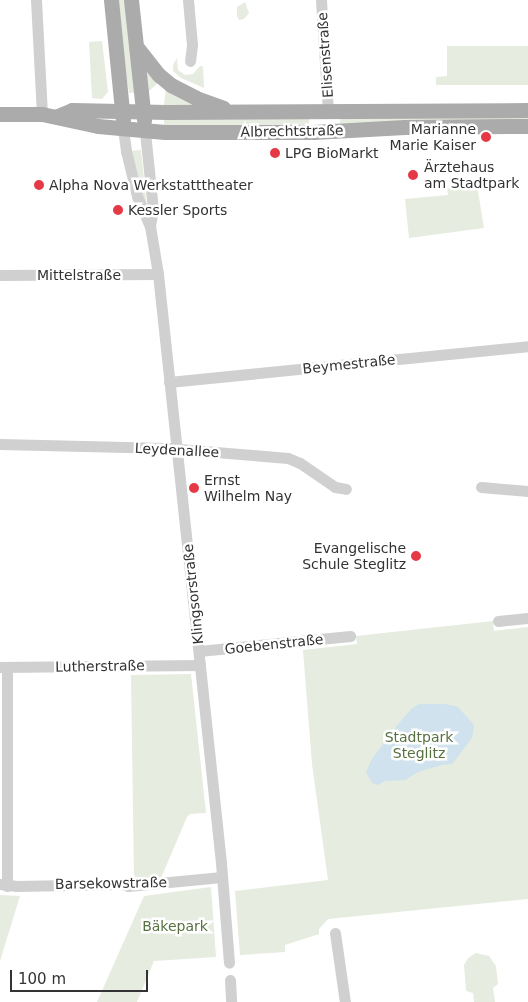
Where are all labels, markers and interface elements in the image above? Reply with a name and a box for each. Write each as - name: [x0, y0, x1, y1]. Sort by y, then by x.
- street label: Elisenstraße: [314, 12, 336, 98]
- place label: Marianne Marie Kaiser: [390, 121, 476, 154]
- street label: Albrechtstraße: [240, 122, 344, 140]
- marker: Marianne Marie Kaiser: [480, 131, 492, 143]
- place label: LPG BioMarkt: [285, 145, 379, 161]
- marker: LPG BioMarkt: [269, 147, 281, 159]
- place label: Ärztehaus am Stadtpark: [424, 159, 519, 192]
- marker: Ärztehaus am Stadtpark: [406, 168, 420, 182]
- place label: Alpha Nova Werkstatttheater: [49, 177, 253, 193]
- marker: Alpha Nova Werkstatttheater: [33, 179, 45, 191]
- place label: Kessler Sports: [128, 202, 227, 218]
- marker: Kessler Sports: [112, 204, 124, 216]
- street label: Mittelstraße: [37, 267, 121, 283]
- street label: Beymestraße: [302, 351, 396, 377]
- street label: Leydenallee: [134, 439, 220, 461]
- place label: Ernst Wilhelm Nay: [204, 472, 292, 504]
- marker: Ernst Wilhelm Nay: [188, 482, 200, 494]
- place label: Evangelische Schule Steglitz: [302, 540, 406, 572]
- street label: Klingsorstraße: [179, 543, 207, 645]
- marker: Evangelische Schule Steglitz: [410, 550, 422, 562]
- street label: Goebenstraße: [224, 630, 324, 658]
- street label: Lutherstraße: [55, 657, 145, 675]
- park label: Stadtpark Steglitz: [385, 729, 453, 762]
- street label: Barsekowstraße: [55, 874, 167, 892]
- park label: Bäkepark: [142, 918, 208, 934]
- scale bar: [12, 960, 150, 992]
- text: 100 m: [18, 970, 66, 988]

